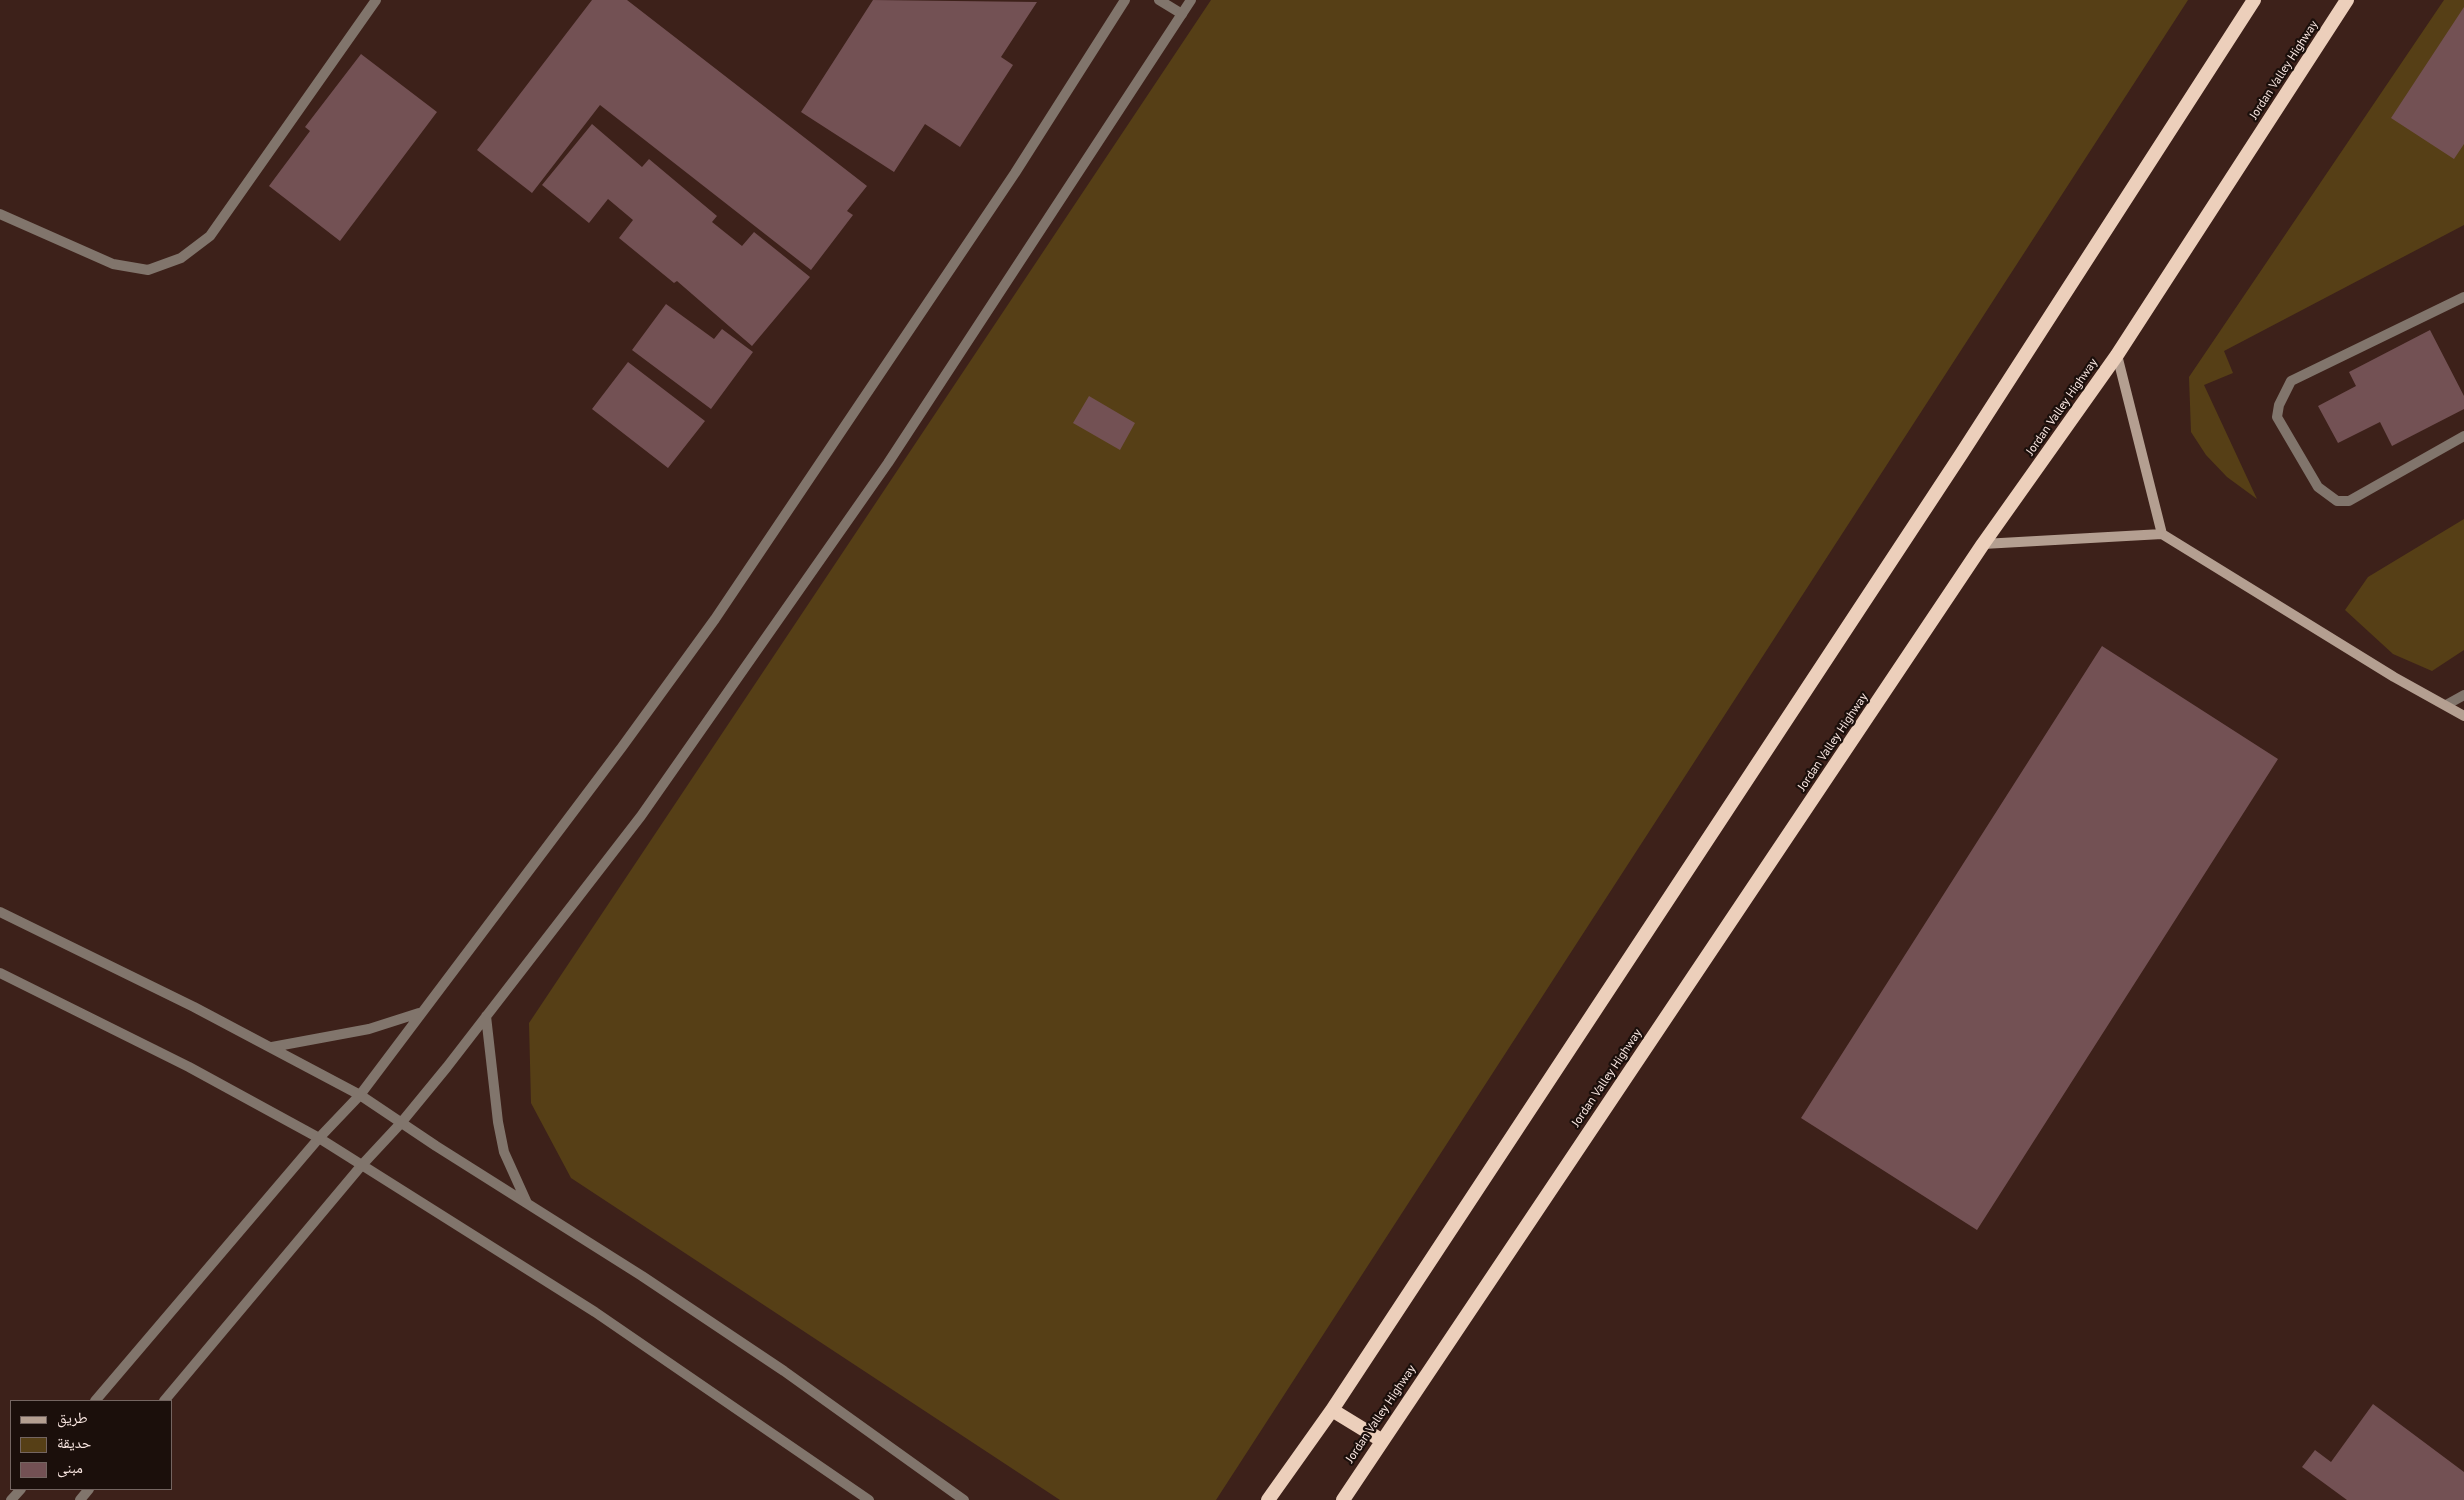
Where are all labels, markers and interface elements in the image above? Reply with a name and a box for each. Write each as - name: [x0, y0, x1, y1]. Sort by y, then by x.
- street label: Jordan Valley Highway: [2247, 18, 2321, 122]
- street label: Jordan Valley Highway: [2023, 356, 2101, 458]
- street label: Jordan Valley Highway: [1795, 690, 1871, 794]
- street label: Jordan Valley Highway: [1569, 1026, 1645, 1130]
- street label: Jordan Valley Highway: [1343, 1362, 1419, 1466]
- legend: [10, 1400, 172, 1490]
- text: طريق: [57, 1408, 88, 1427]
- text: حديقة: [57, 1433, 91, 1452]
- text: مبنى: [57, 1458, 83, 1477]

